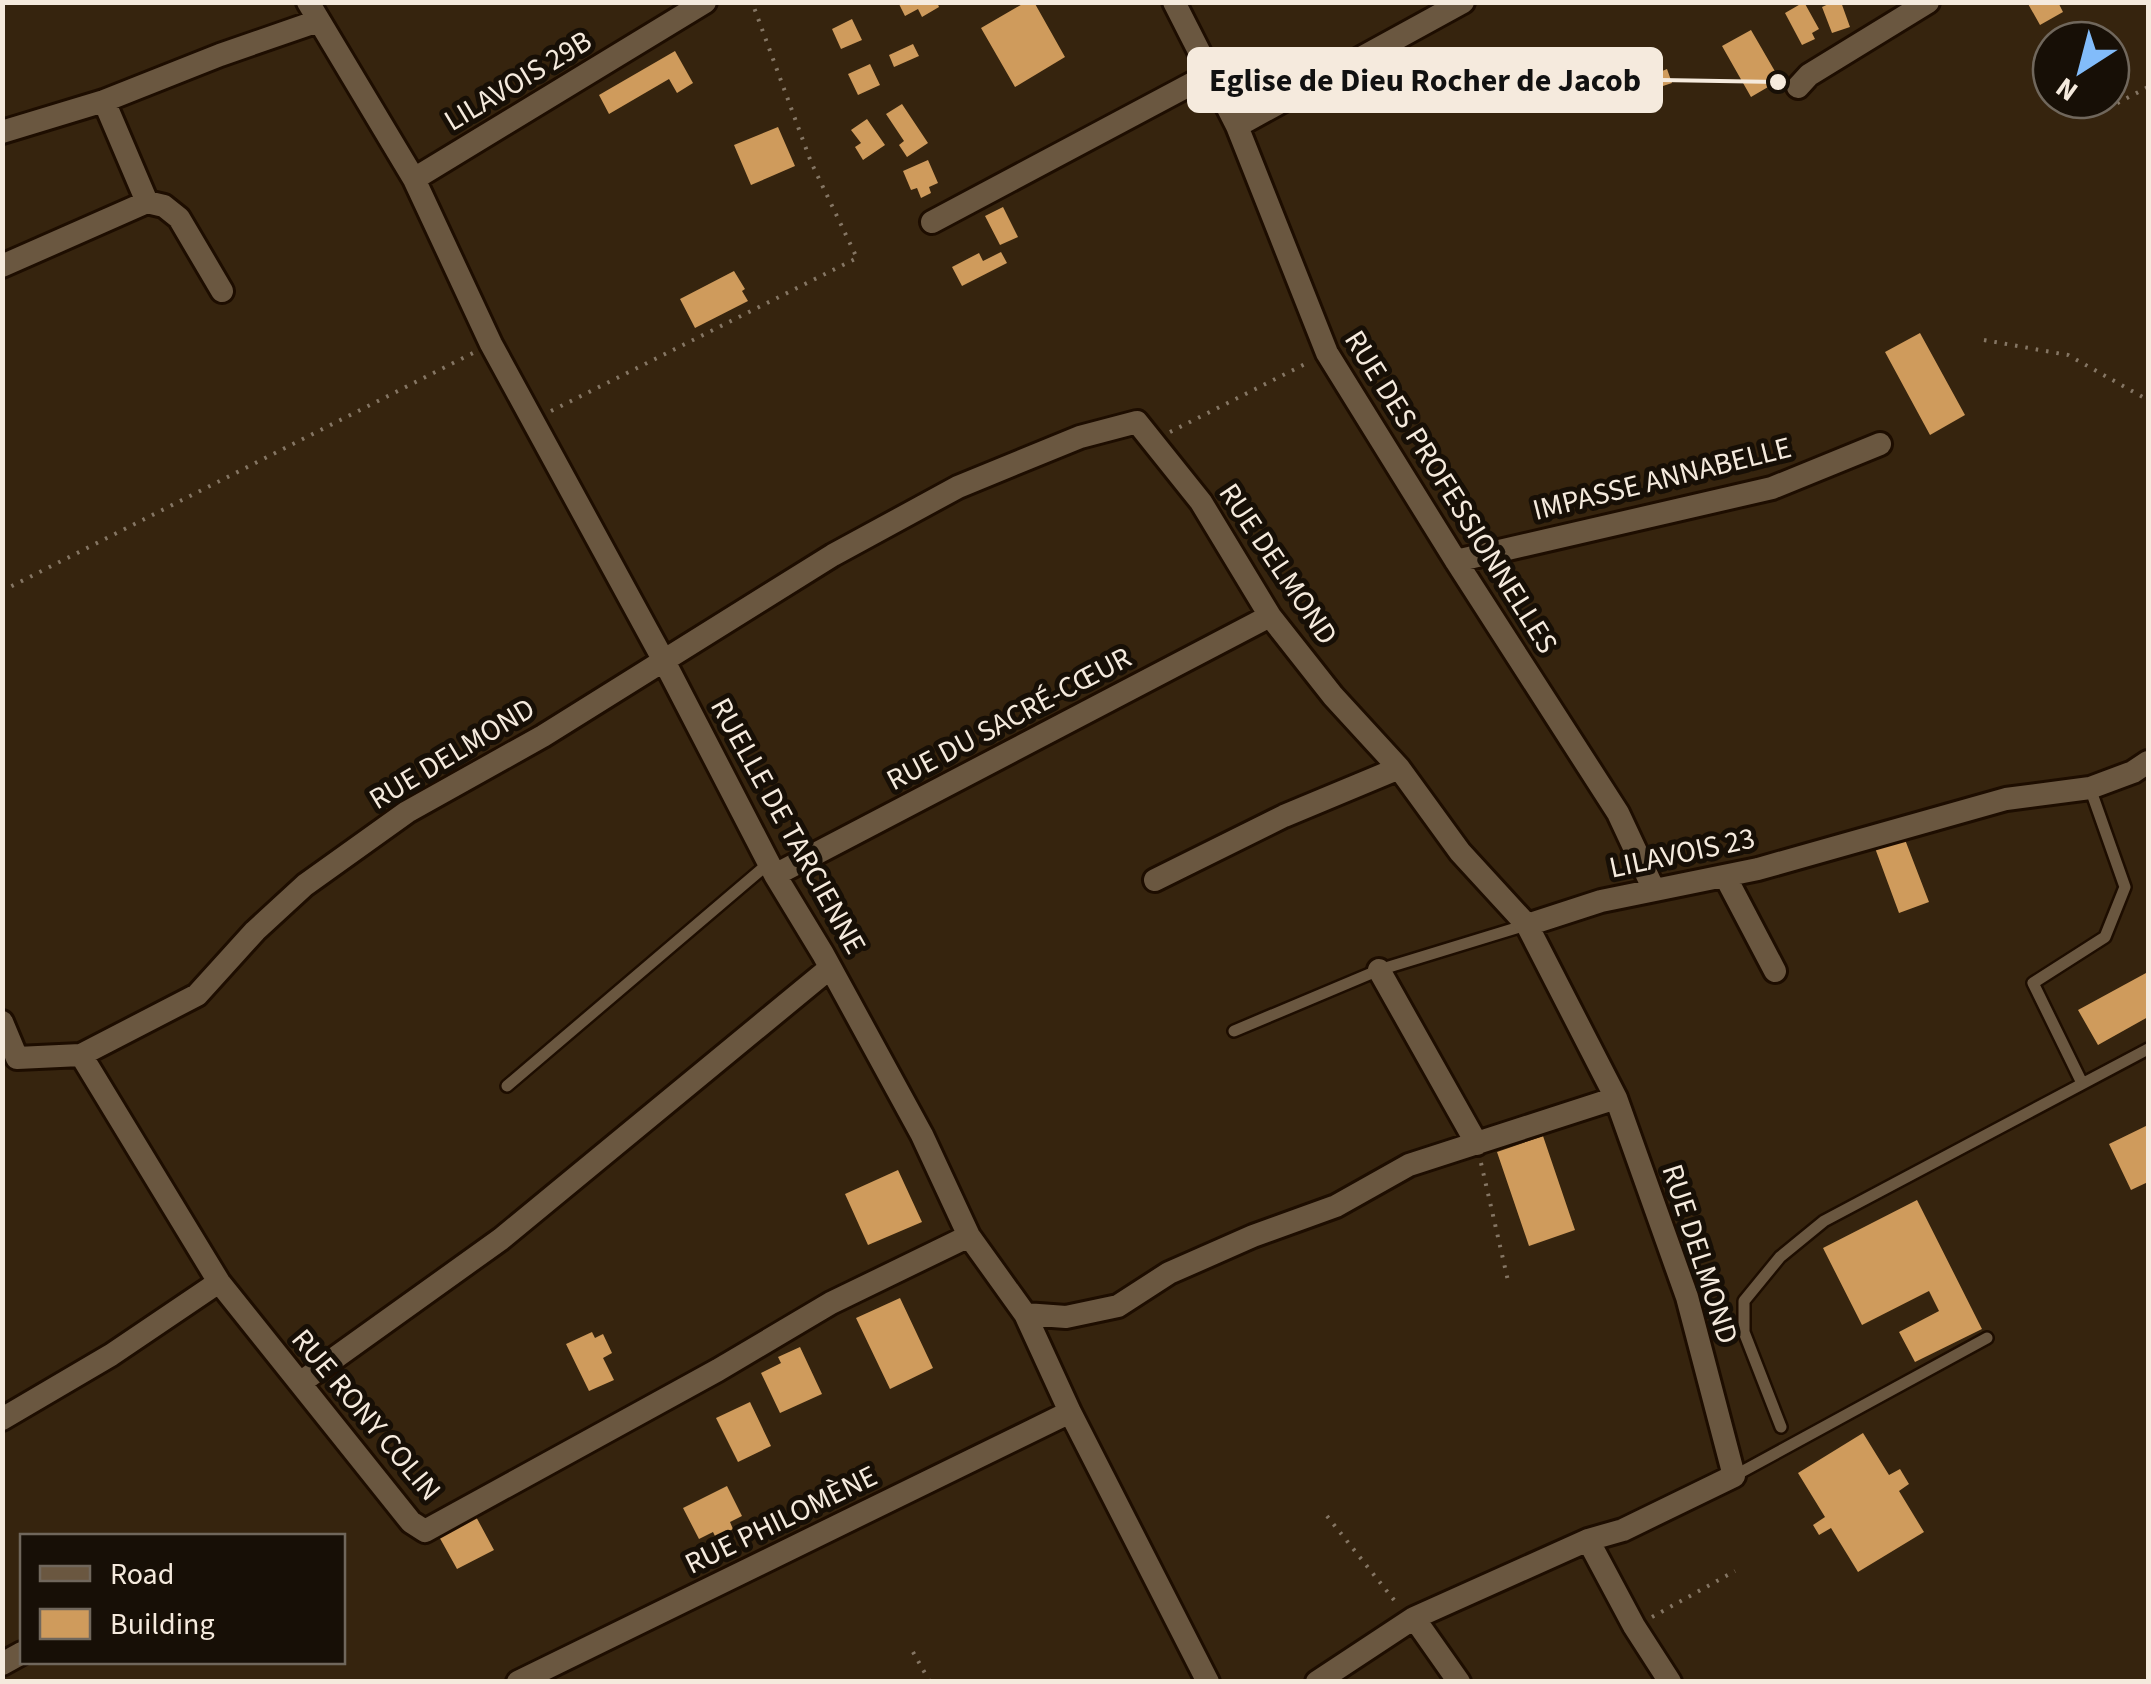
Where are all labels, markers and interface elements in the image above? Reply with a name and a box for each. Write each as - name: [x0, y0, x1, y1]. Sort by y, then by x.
- street label: LILAVOIS 29B: [436, 20, 600, 142]
- north arrow: [2031, 20, 2131, 120]
- callout: Eglise de Dieu Rocher de Jacob: [1189, 49, 1661, 111]
- text: Eglise de Dieu Rocher de Jacob: [1209, 58, 1641, 104]
- text: N: [2048, 68, 2086, 111]
- street label: RUE DES PROFESSIONNELLES: [1334, 322, 1568, 662]
- street label: IMPASSE ANNABELLE: [1528, 426, 1796, 532]
- street label: RUE DELMOND: [1208, 475, 1348, 653]
- street label: RUE DU SACRÉ-CŒUR: [879, 636, 1139, 802]
- street label: RUE DELMOND: [361, 687, 543, 821]
- street label: RUELLE DE TARCIENNE: [700, 690, 876, 962]
- street label: LILAVOIS 23: [1605, 817, 1759, 889]
- street label: RUE DELMOND: [1651, 1159, 1749, 1349]
- street label: RUE RONY COLIN: [281, 1320, 451, 1510]
- street label: RUE PHILOMÈNE: [678, 1455, 884, 1585]
- legend: [20, 1534, 345, 1664]
- text: Road: [110, 1553, 174, 1596]
- text: Building: [110, 1603, 215, 1646]

